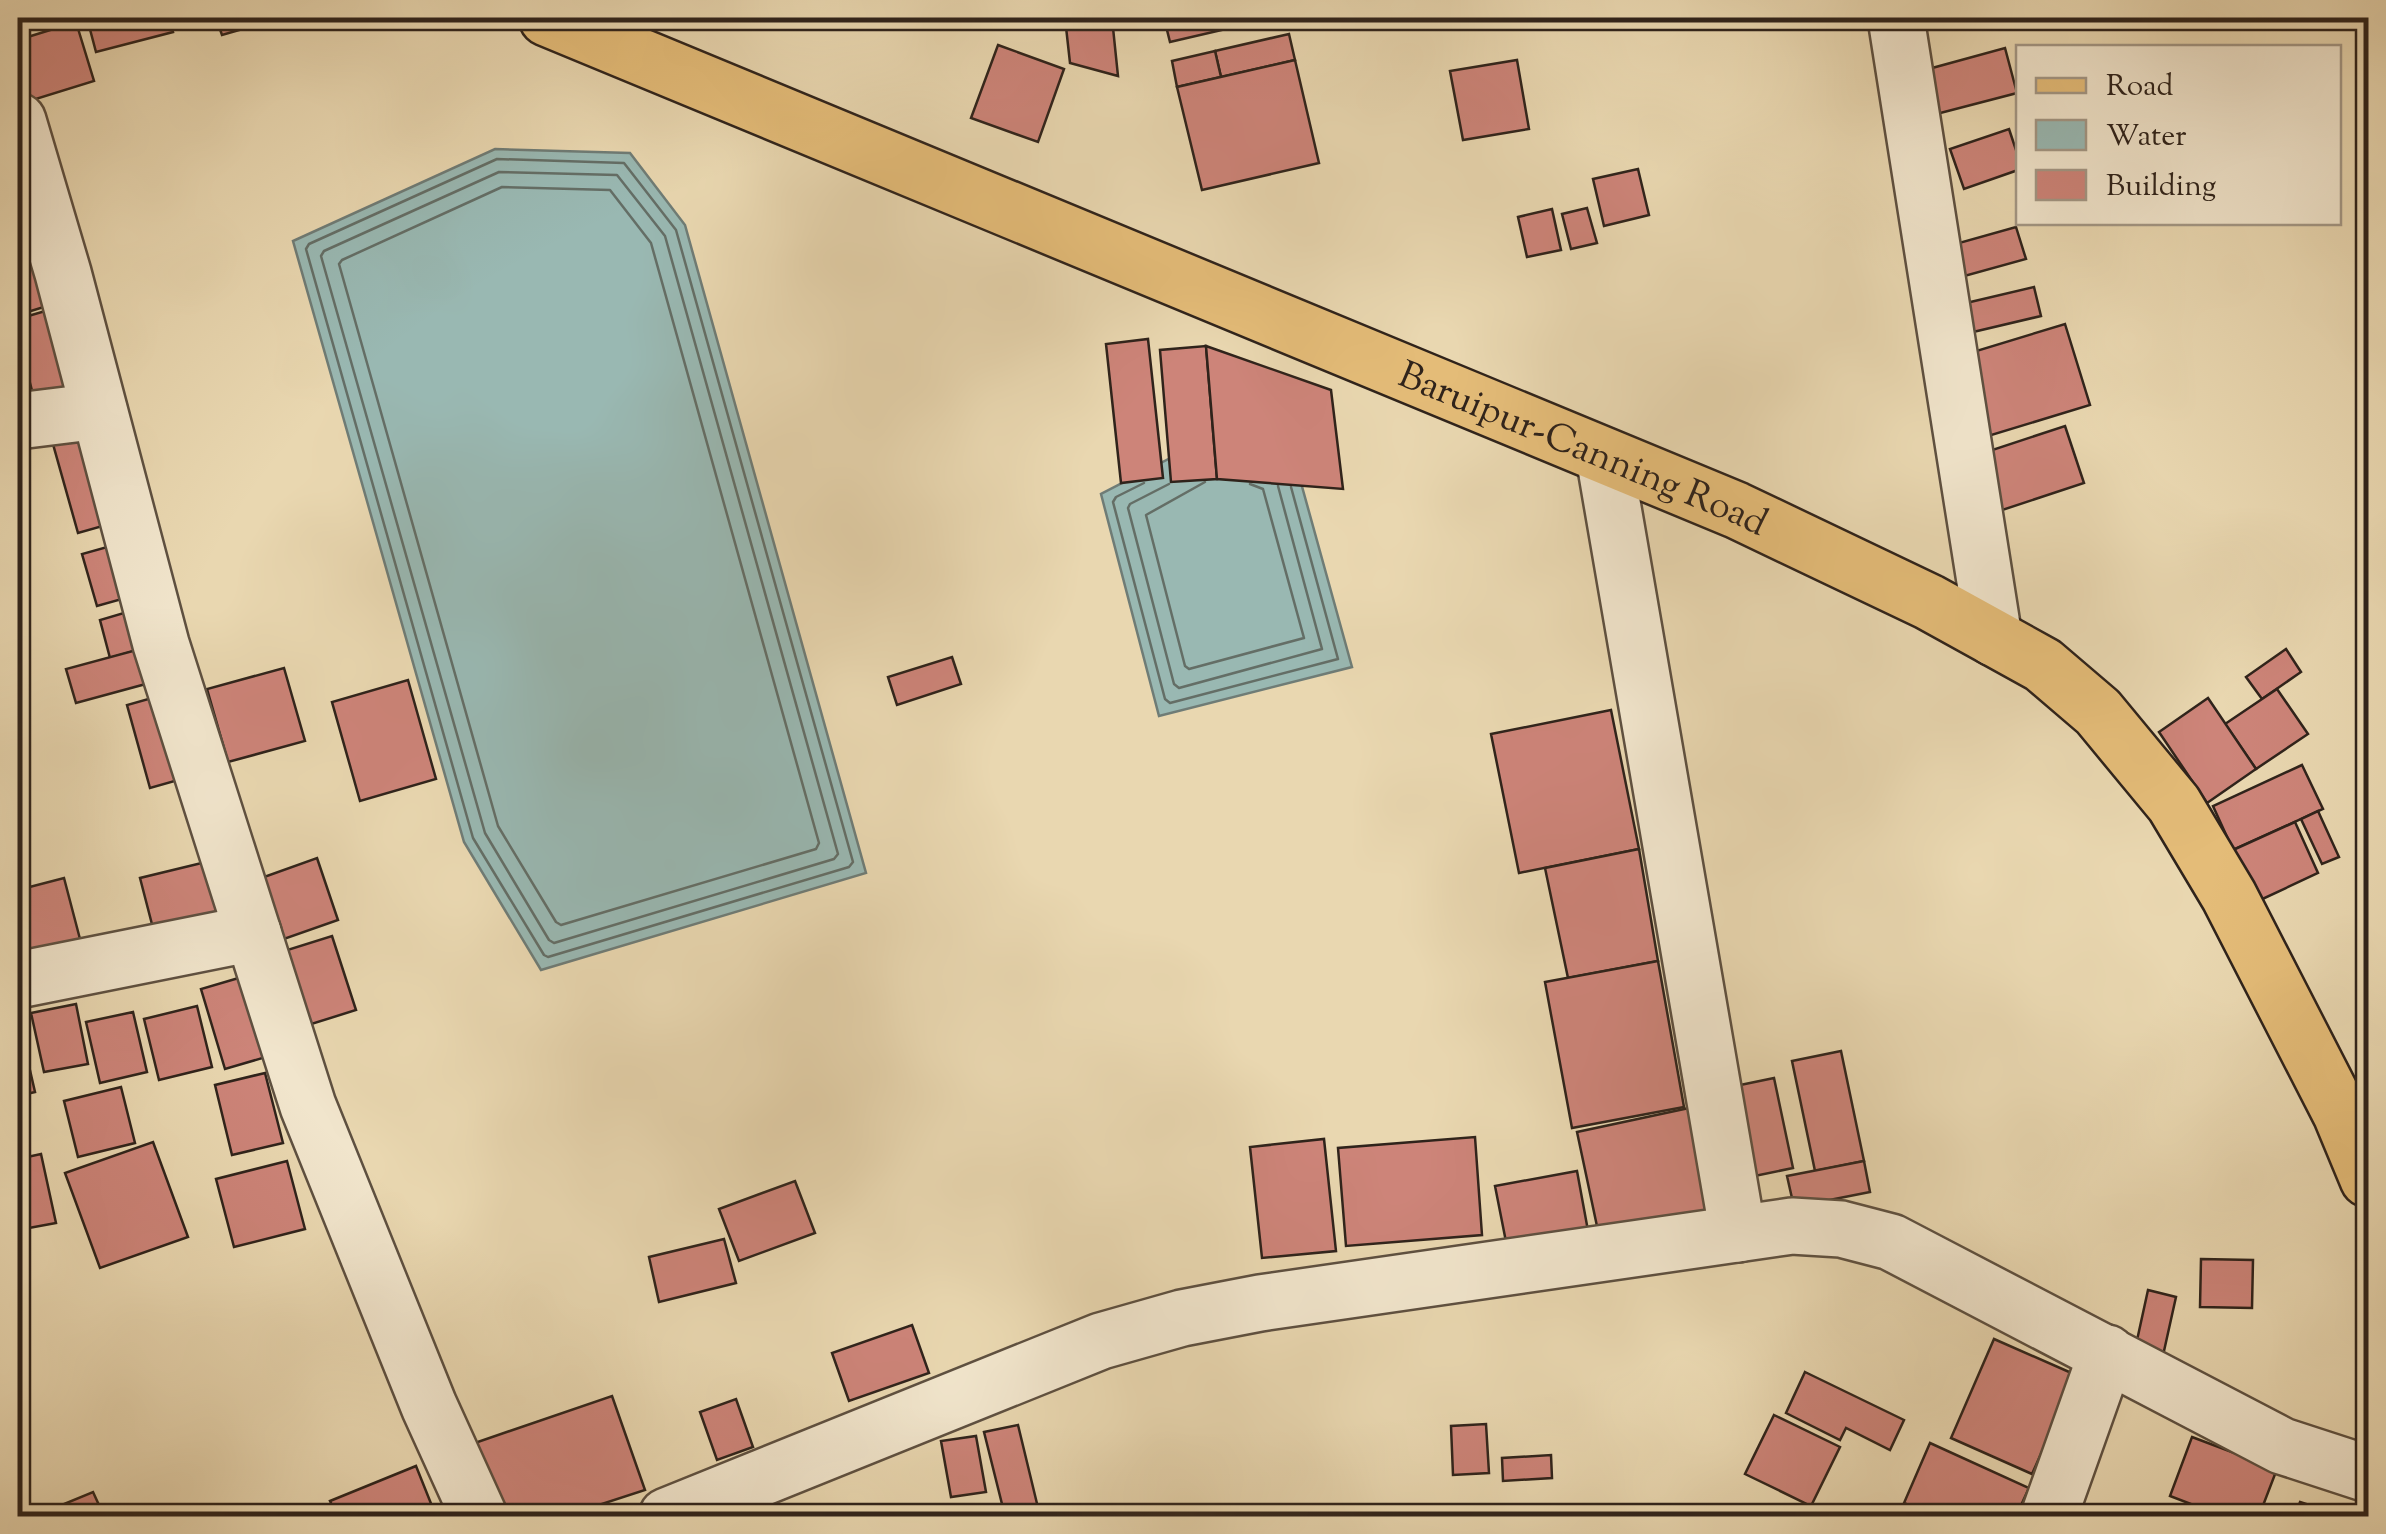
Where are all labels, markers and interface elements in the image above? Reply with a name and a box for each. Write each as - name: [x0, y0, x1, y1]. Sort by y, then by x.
- legend: [2016, 45, 2341, 225]
- text: Road: [2106, 66, 2173, 109]
- text: Water: [2106, 116, 2187, 159]
- text: Building: [2106, 166, 2216, 209]
- street label: Baruipur-Canning Road: [1389, 350, 1776, 552]

